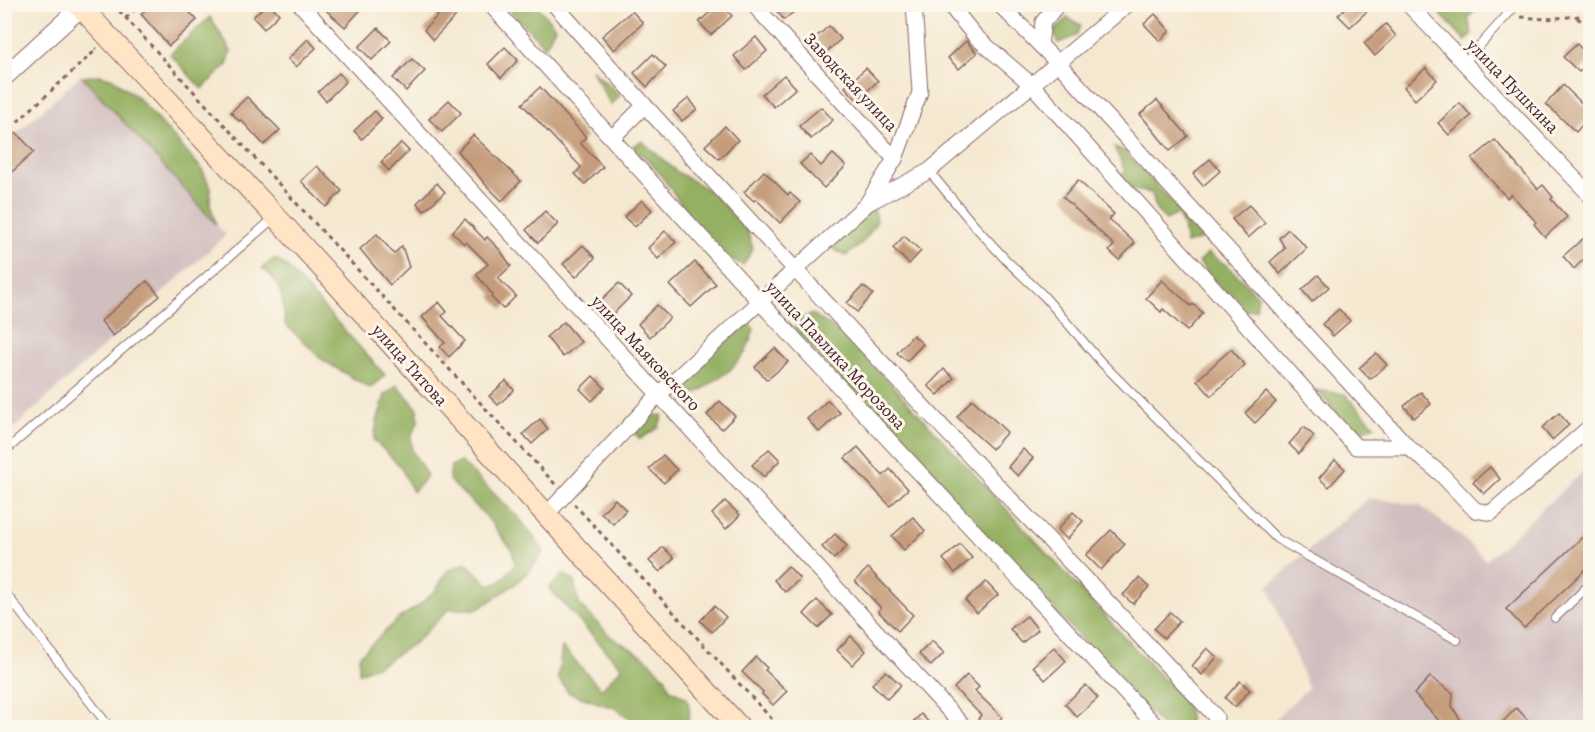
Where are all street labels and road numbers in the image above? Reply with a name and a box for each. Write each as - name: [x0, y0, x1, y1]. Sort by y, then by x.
- street label: Заводская улица: [799, 27, 904, 137]
- street label: улица Пушкина: [1461, 33, 1565, 139]
- street label: улица Павлика Морозова: [760, 275, 912, 435]
- street label: улица Маяковского: [585, 289, 706, 416]
- street label: улица Титова: [366, 318, 454, 412]

